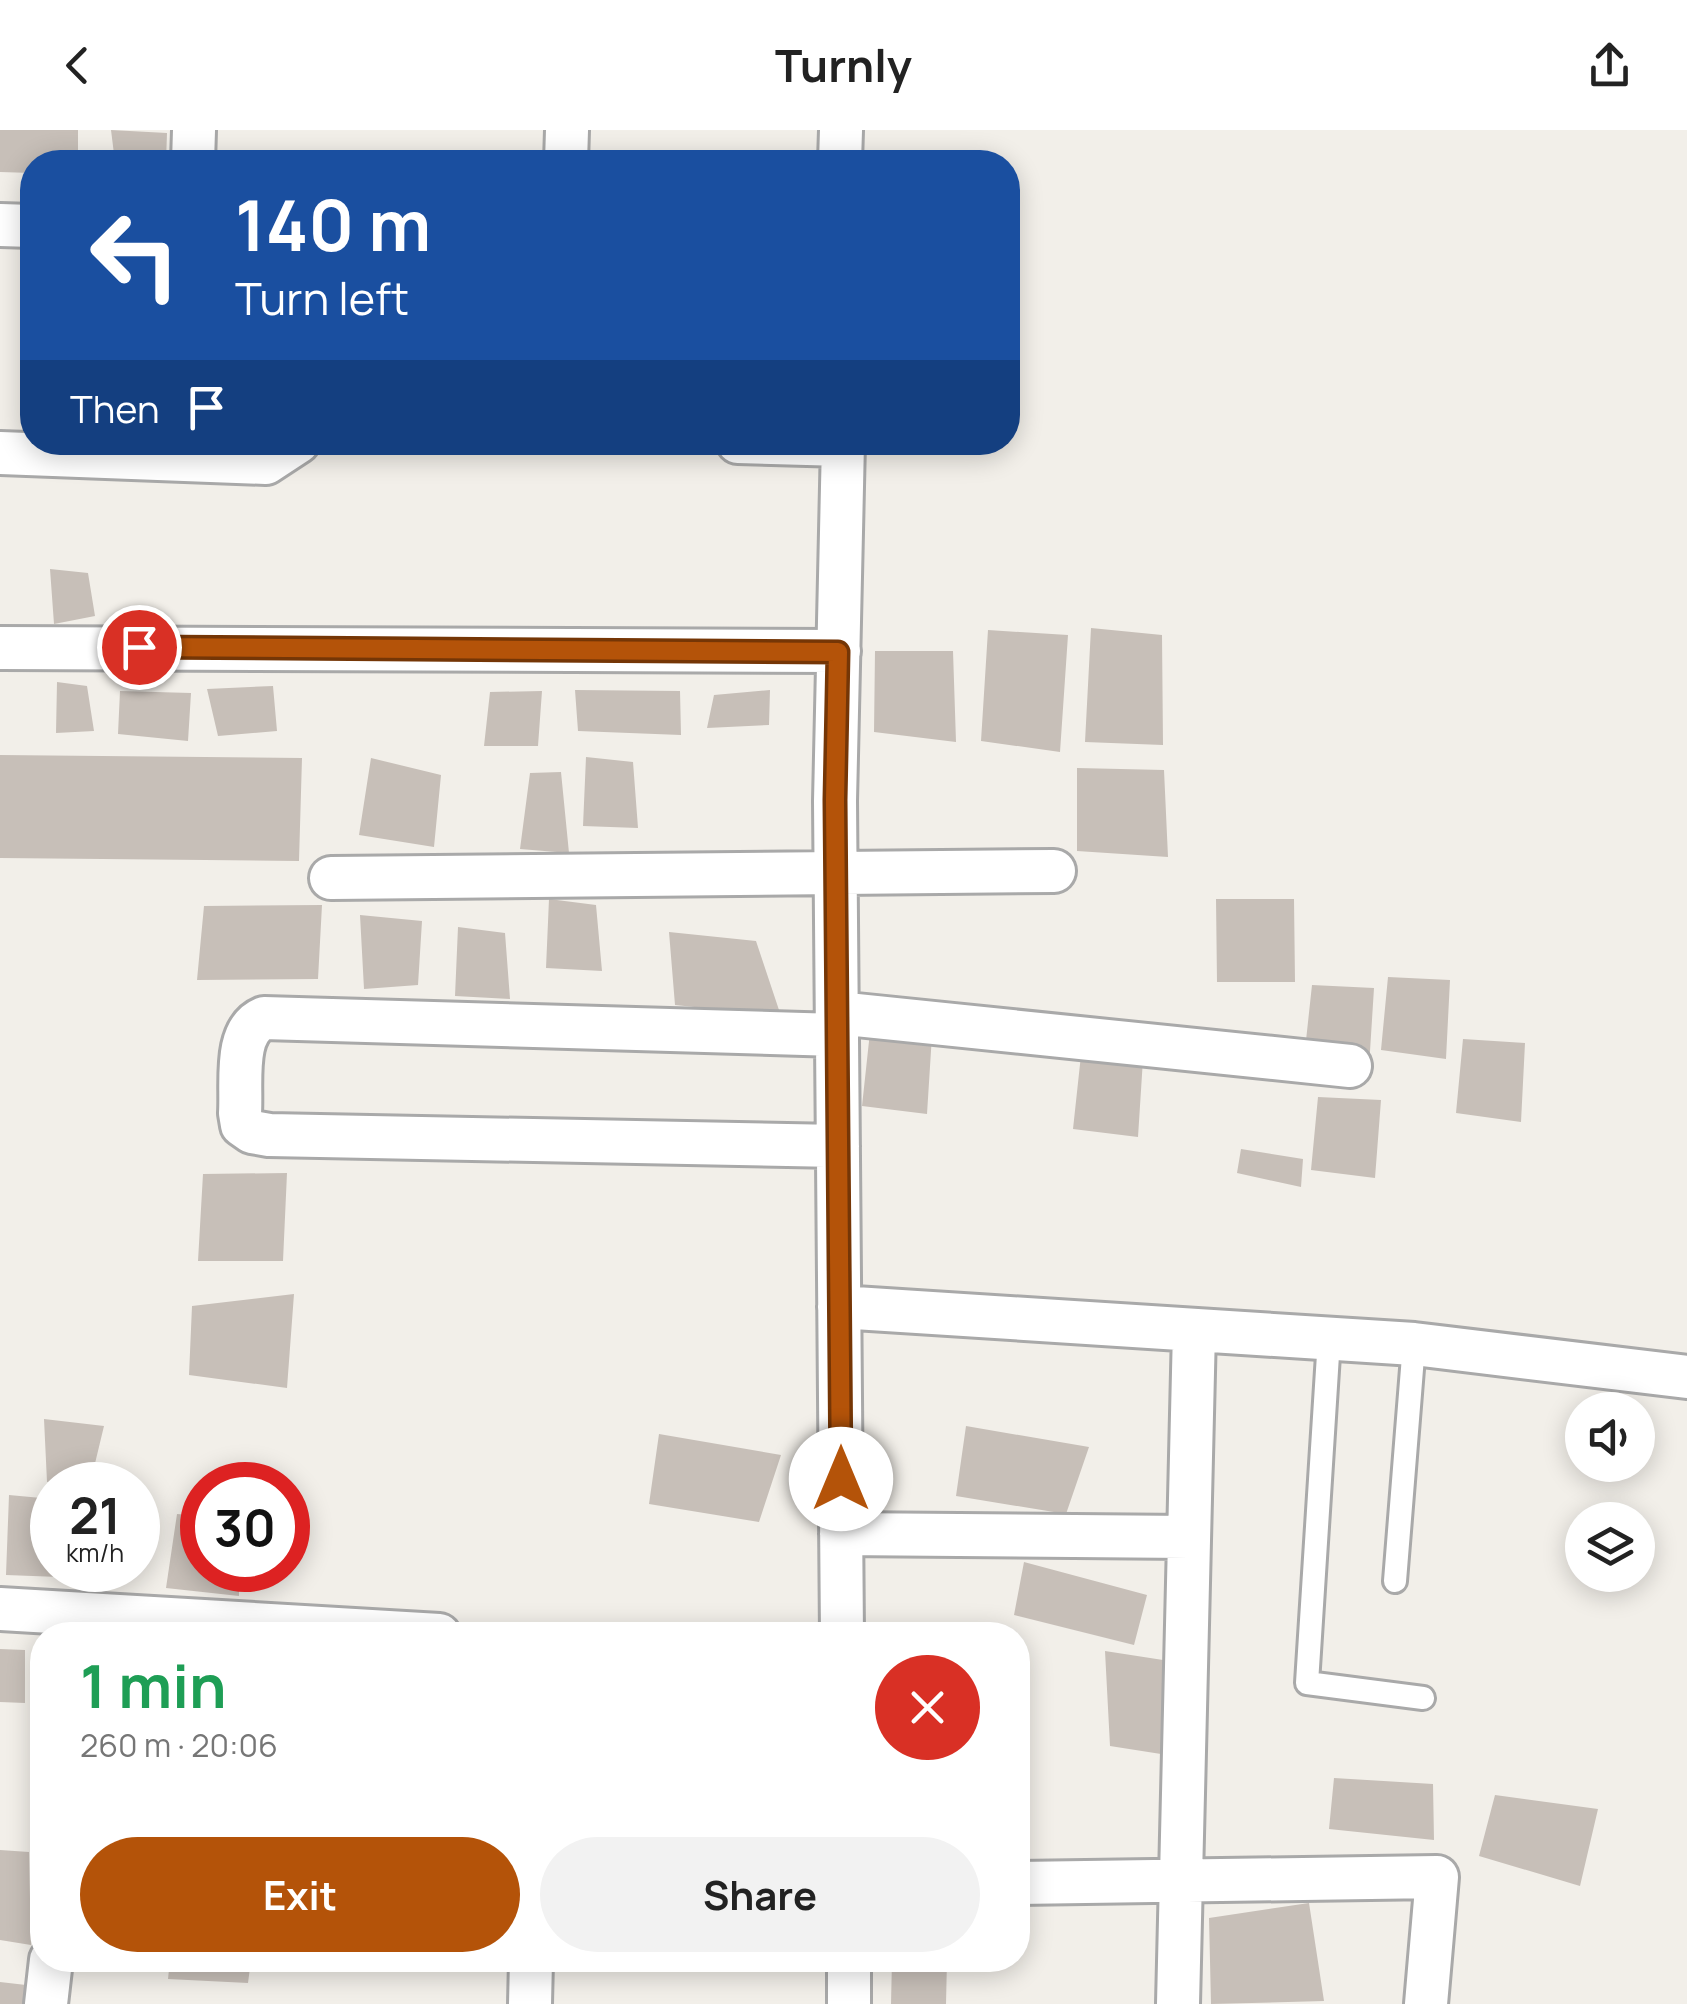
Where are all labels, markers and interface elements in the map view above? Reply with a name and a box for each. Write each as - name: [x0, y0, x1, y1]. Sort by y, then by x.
- text: Turnly: [775, 34, 912, 96]
- icon: back: [50, 38, 105, 93]
- icon: share: [1582, 38, 1637, 93]
- text: 140 m: [235, 176, 431, 272]
- icon: left: [70, 190, 200, 320]
- text: Turn left: [235, 267, 409, 329]
- icon: arrive: [179, 380, 234, 435]
- text: Then: [70, 382, 159, 434]
- pin: [97, 605, 182, 690]
- icon: arrive: [112, 620, 167, 675]
- map controls: [1565, 1392, 1655, 1592]
- button: sound: [1565, 1392, 1655, 1482]
- position arrow: [789, 1427, 893, 1531]
- speed limit sign: 30: [180, 1462, 310, 1592]
- text: 21: [69, 1481, 121, 1549]
- button: layers: [1565, 1502, 1655, 1592]
- text: km/h: [66, 1535, 124, 1570]
- text: 1 min: [80, 1644, 227, 1726]
- button: close: [875, 1655, 980, 1760]
- text: 260 m · 20:06: [80, 1723, 278, 1767]
- button: Exit: [80, 1837, 520, 1952]
- button: Share: [540, 1837, 980, 1952]

